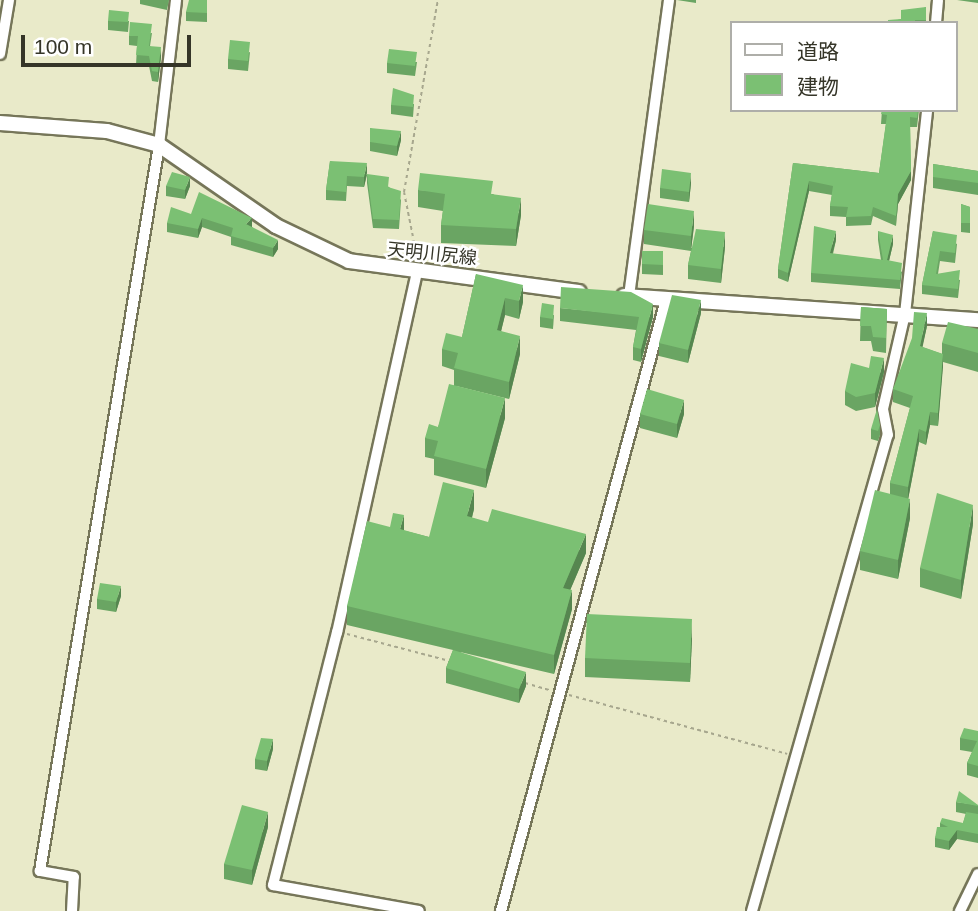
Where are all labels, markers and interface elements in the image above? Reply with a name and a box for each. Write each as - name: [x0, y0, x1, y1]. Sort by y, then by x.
- scale bar: [24, 21, 194, 65]
- legend: [730, 21, 957, 112]
- text: 100 m: [34, 35, 92, 58]
- text: 道路: [797, 40, 839, 63]
- text: 建物: [797, 75, 839, 98]
- street label: 天明川尻線: [386, 239, 478, 269]

